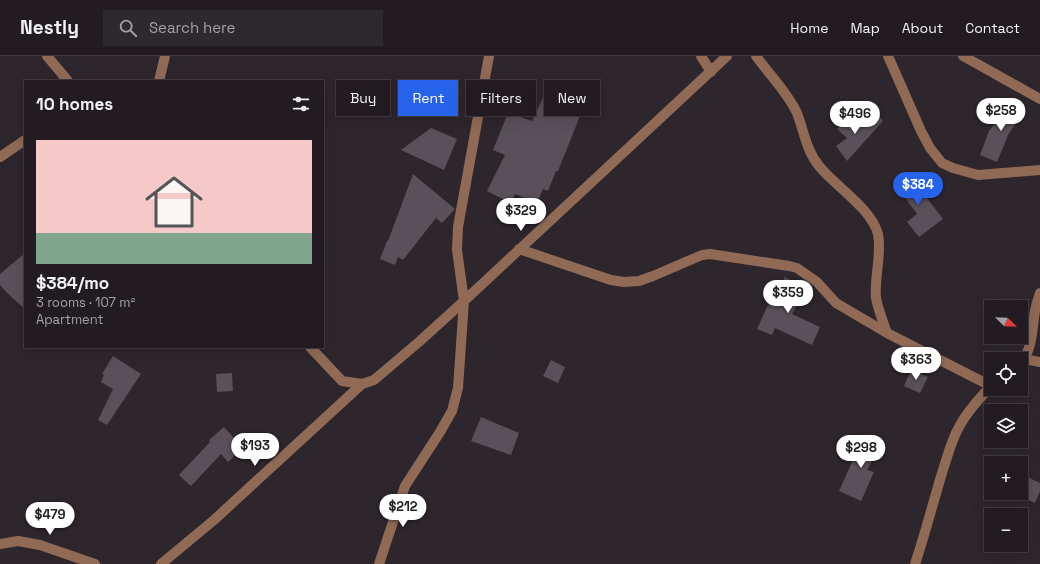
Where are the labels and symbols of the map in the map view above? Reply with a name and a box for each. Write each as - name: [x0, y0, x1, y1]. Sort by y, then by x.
- pin: $258: [977, 98, 1025, 132]
- pin: $496: [831, 101, 879, 135]
- pin: $384: [894, 172, 942, 206]
- pin: $329: [497, 198, 545, 232]
- pin: $359: [764, 280, 812, 314]
- north arrow: [984, 300, 1028, 344]
- pin: $363: [892, 347, 940, 381]
- pin: $193: [231, 433, 279, 467]
- pin: $298: [837, 435, 885, 469]
- pin: $212: [379, 494, 427, 528]
- pin: $479: [26, 502, 74, 536]

